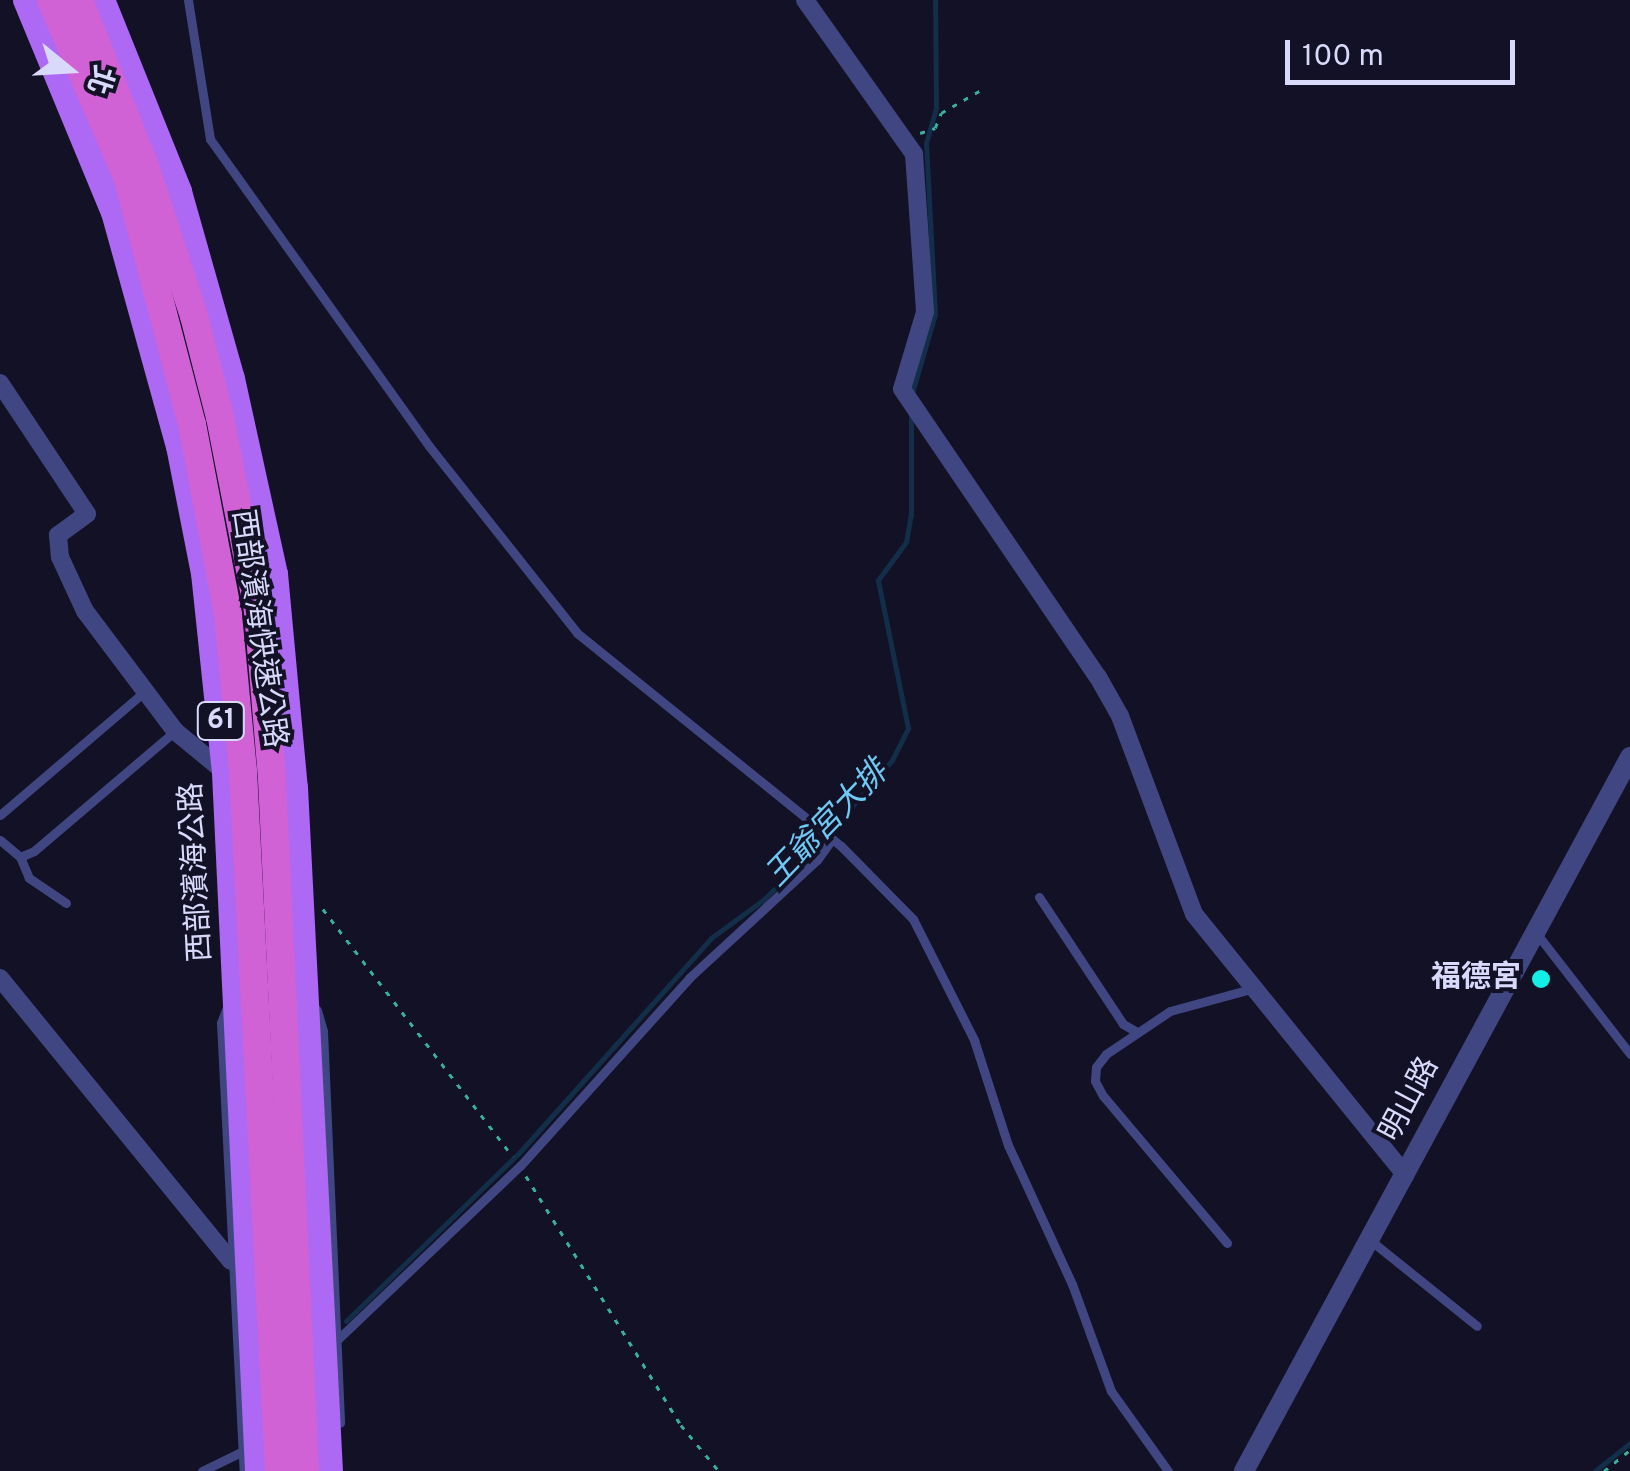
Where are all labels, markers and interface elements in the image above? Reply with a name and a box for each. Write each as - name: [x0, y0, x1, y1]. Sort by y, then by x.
- north arrow: [20, 20, 120, 120]
- scale bar: [1290, 20, 1520, 82]
- text: 100 m: [1302, 39, 1384, 76]
- text: 北: [77, 60, 120, 98]
- street label: 西部濱海快速公路: [222, 508, 292, 750]
- road number: 61: [196, 698, 246, 744]
- water label: 王爺宮大排: [759, 754, 897, 896]
- street label: 西部濱海公路: [175, 781, 221, 963]
- place label: 福德宮: [1431, 961, 1521, 997]
- marker: 福德宮: [1530, 968, 1552, 990]
- street label: 明山路: [1374, 1052, 1448, 1148]

